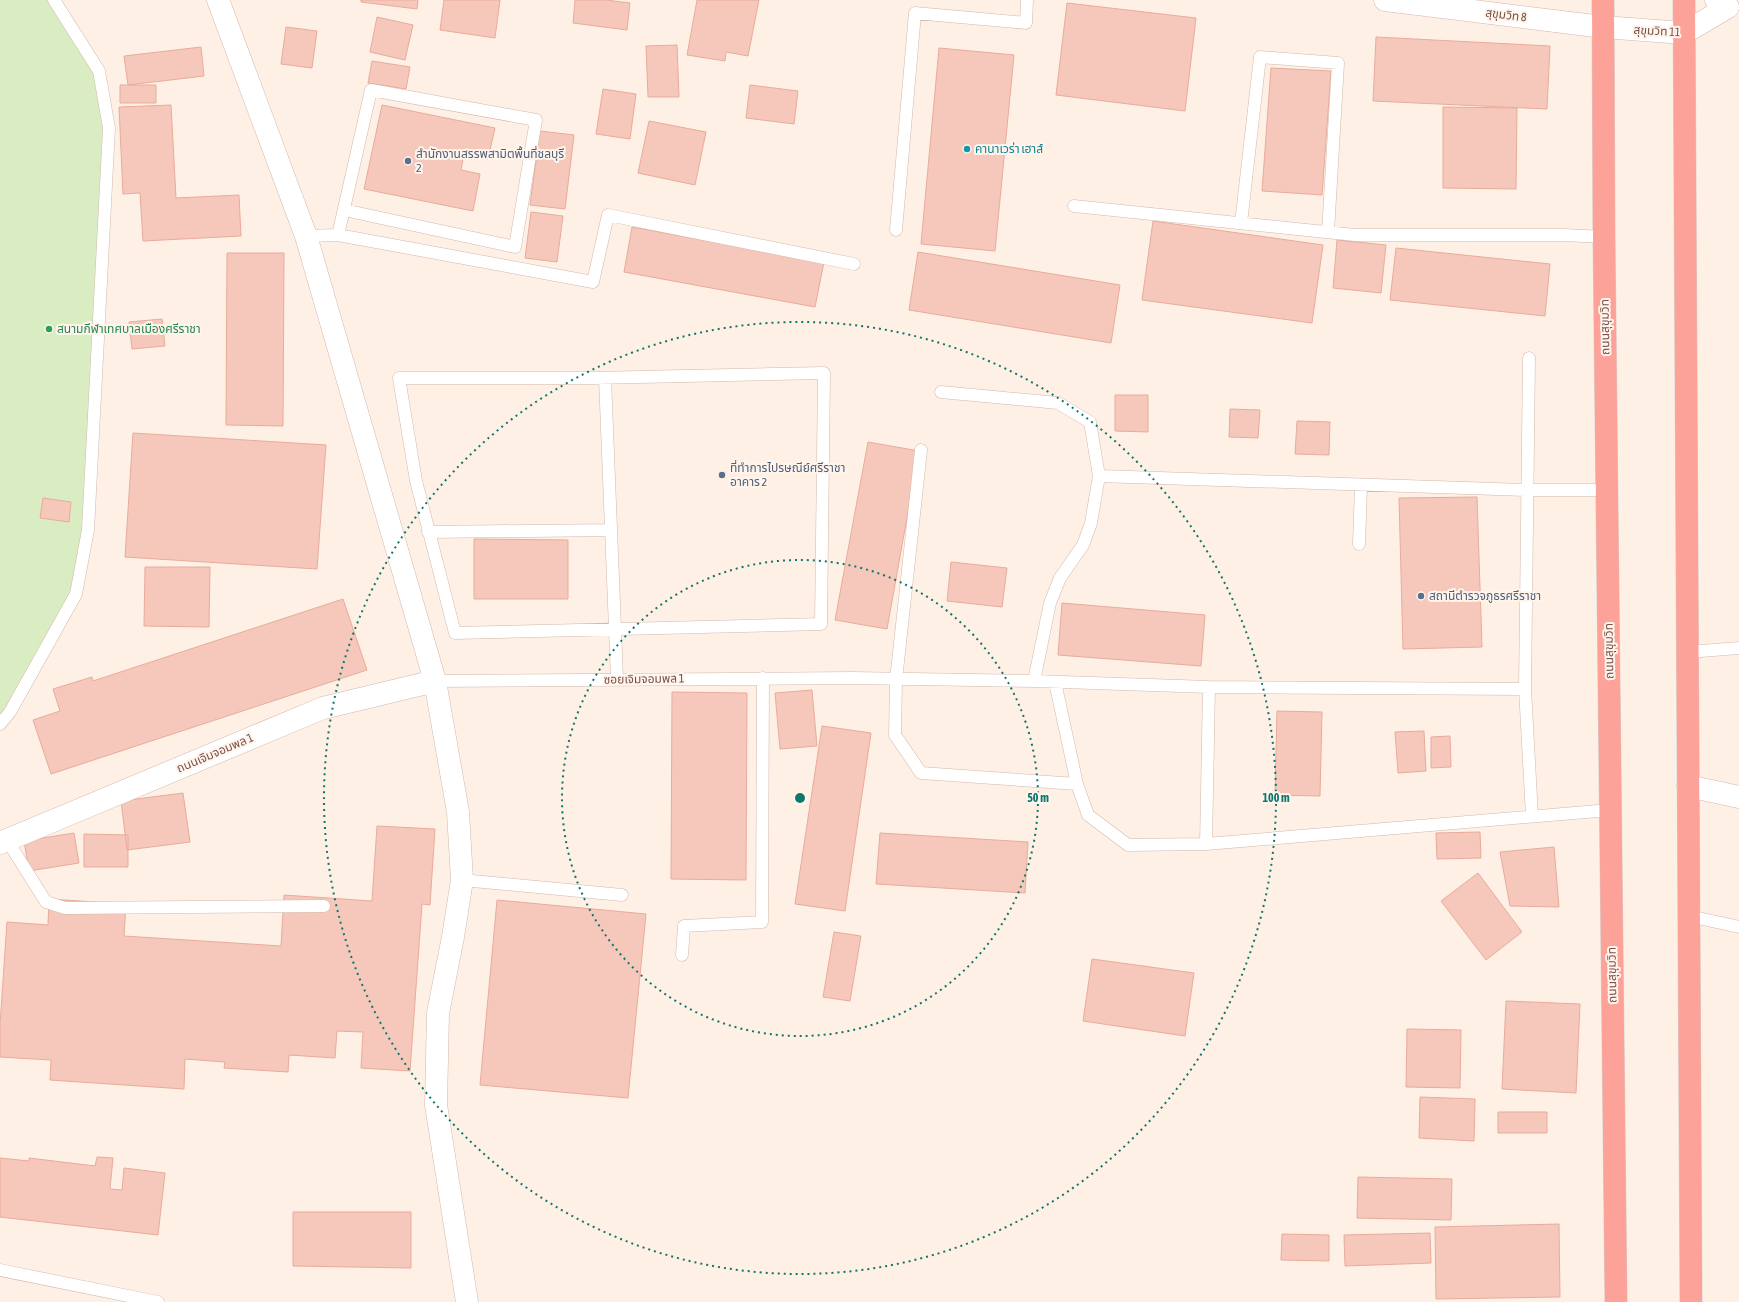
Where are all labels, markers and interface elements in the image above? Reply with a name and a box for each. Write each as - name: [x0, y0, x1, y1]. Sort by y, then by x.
- street label: สุขุมวิท 8: [1485, 6, 1528, 25]
- street label: สุขุมวิท 11: [1633, 23, 1681, 39]
- place label: คานาเวร่า เฮาส์: [975, 142, 1043, 156]
- marker: คานาเวร่า เฮาส์: [962, 144, 972, 154]
- place label: สำนักงานสรรพสามิตพื้นที่ชลบุรี 2: [416, 145, 564, 175]
- marker: สำนักงานสรรพสามิตพื้นที่ชลบุรี 2: [403, 156, 413, 166]
- street label: ถนนสุขุมวิท: [1598, 299, 1612, 355]
- place label: สนามกีฬาเทศบาลเมืองศรีราชา: [57, 322, 201, 336]
- marker: สนามกีฬาเทศบาลเมืองศรีราชา: [44, 324, 54, 334]
- place label: ที่ทำการไปรษณีย์ศรีราชา อาคาร 2: [730, 459, 845, 489]
- marker: ที่ทำการไปรษณีย์ศรีราชา อาคาร 2: [717, 470, 727, 480]
- place label: สถานีตำรวจภูธรศรีราชา: [1429, 589, 1541, 603]
- marker: สถานีตำรวจภูธรศรีราชา: [1416, 591, 1426, 601]
- street label: ถนนสุขุมวิท: [1602, 623, 1616, 679]
- street label: ซอยเจิมจอมพล 1: [604, 671, 685, 687]
- street label: ถนนเจิมจอมพล 1: [175, 730, 256, 775]
- centre of rings: [793, 791, 807, 805]
- text: 50 m: [1027, 791, 1049, 805]
- text: 100 m: [1262, 791, 1290, 805]
- street label: ถนนสุขุมวิท: [1605, 947, 1619, 1003]

